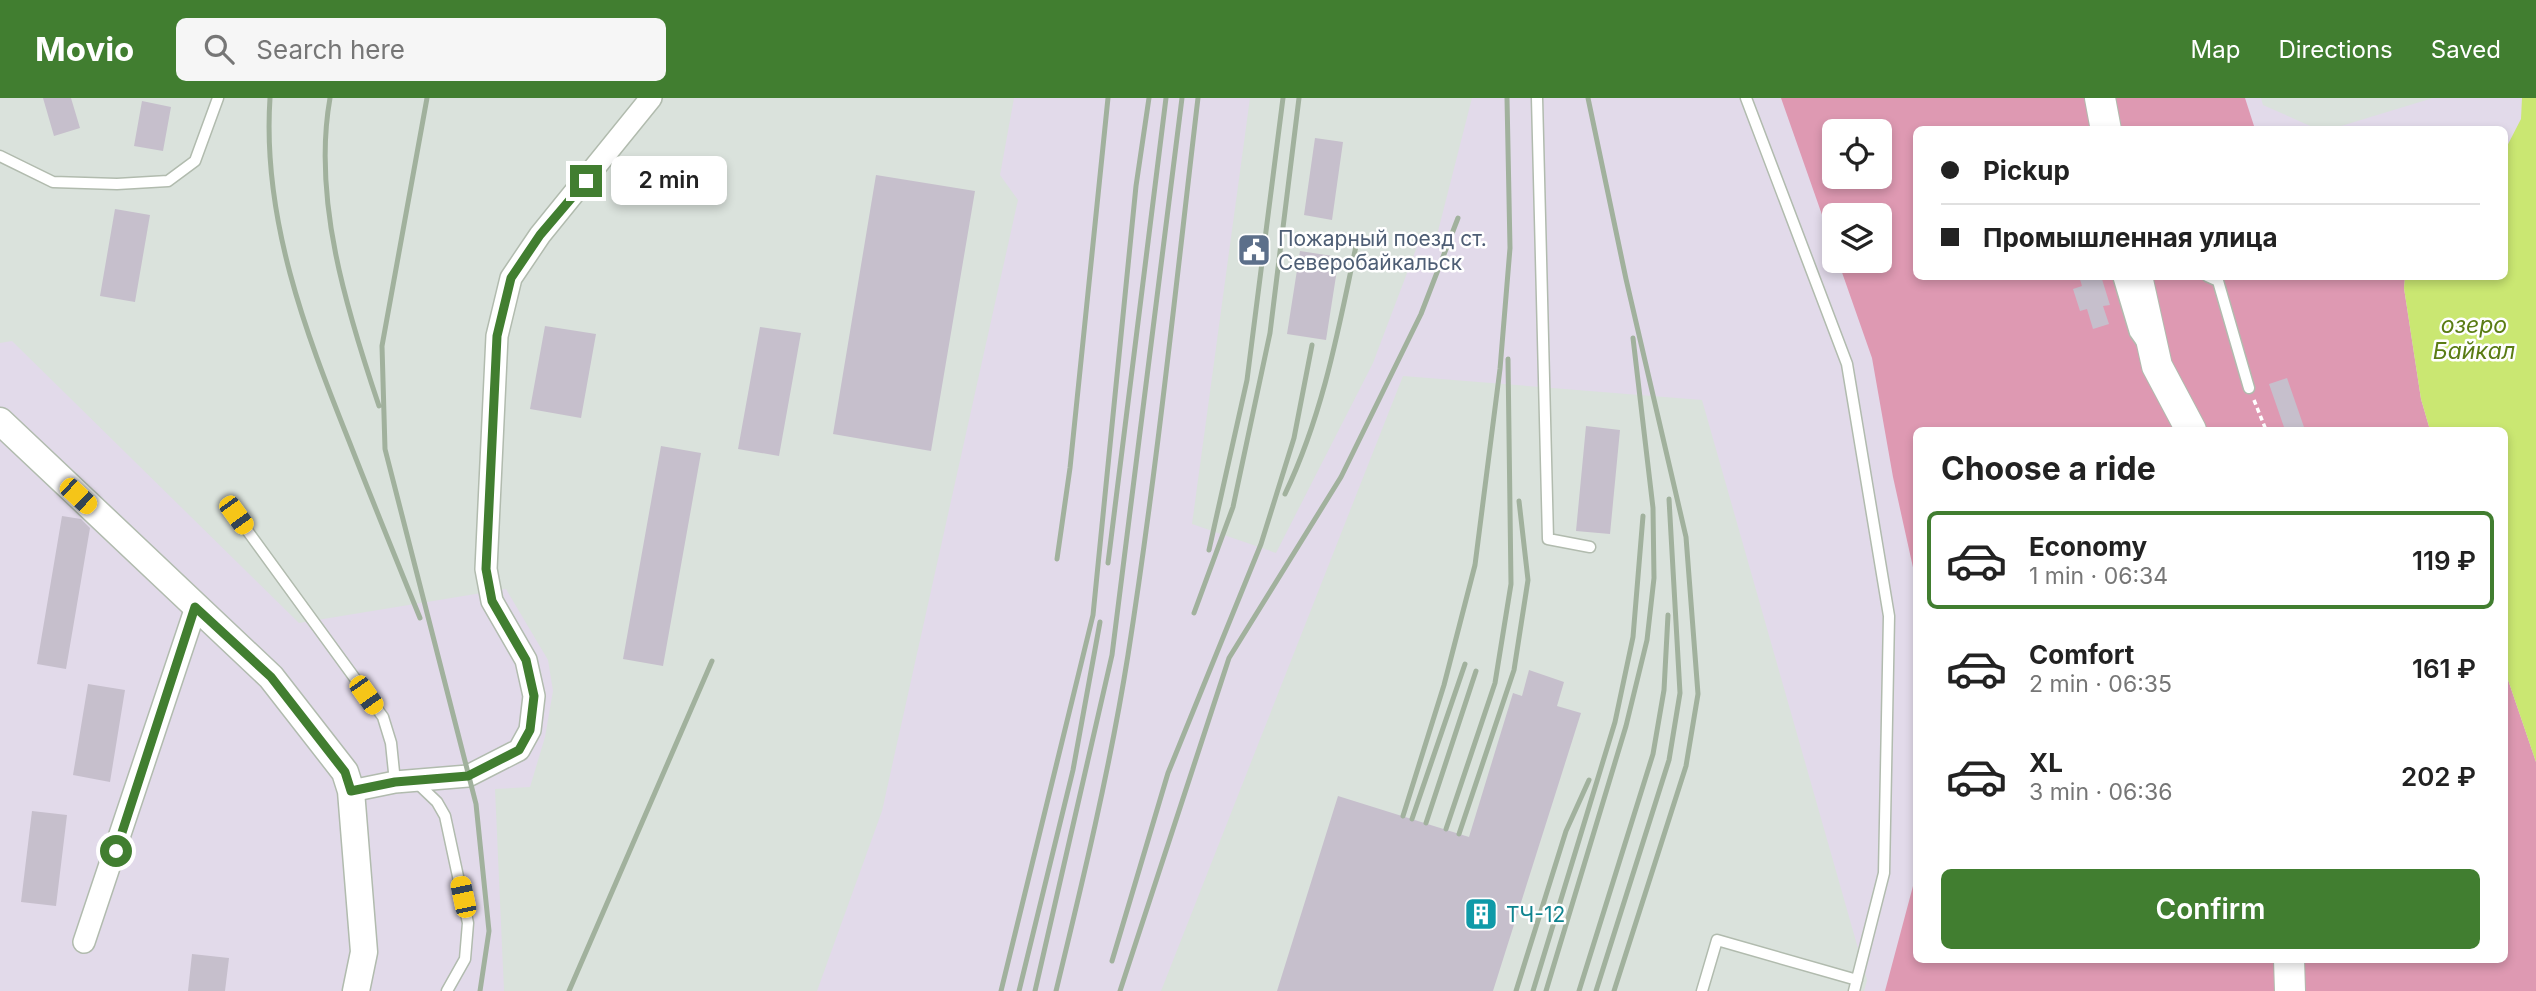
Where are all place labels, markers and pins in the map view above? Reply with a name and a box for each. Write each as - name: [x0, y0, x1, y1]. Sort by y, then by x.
- place label: Пожарный поезд ст. Северобайкальск: [1278, 226, 1487, 275]
- public building icon: Пожарный поезд ст. Северобайкальск: [1235, 231, 1273, 269]
- building icon: ТЧ-12: [1462, 895, 1500, 933]
- place label: ТЧ-12: [1506, 902, 1565, 927]

